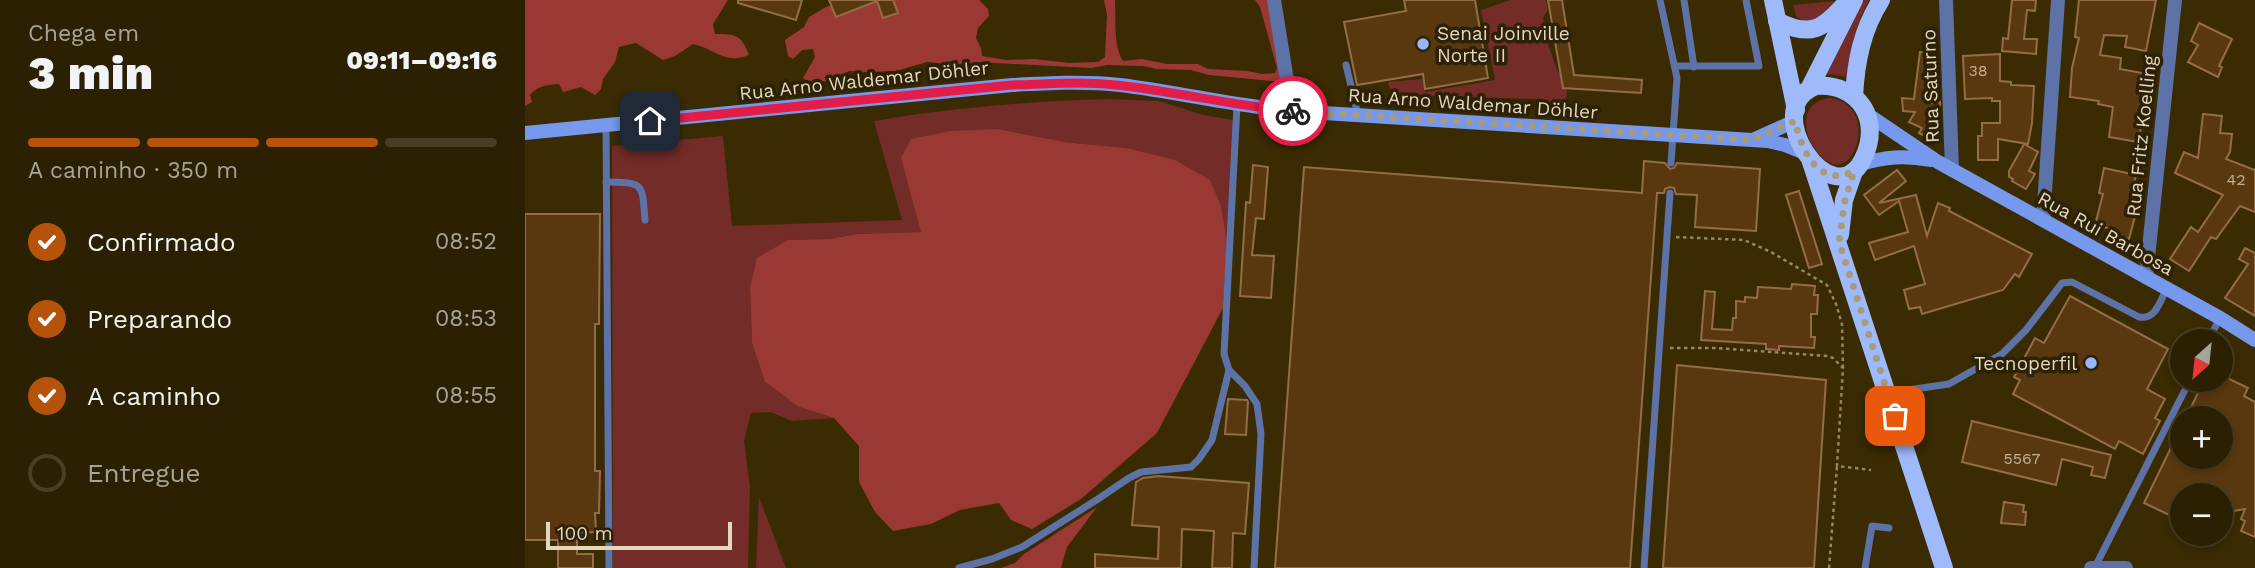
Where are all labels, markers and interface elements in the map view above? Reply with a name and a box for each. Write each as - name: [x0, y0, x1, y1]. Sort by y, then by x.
- text: Chega em: [28, 20, 139, 47]
- place label: Senai Joinville Norte II: [1437, 22, 1570, 67]
- street label: Rua Saturno: [1917, 29, 1944, 143]
- marker: Senai Joinville Norte II: [1415, 36, 1431, 52]
- text: 09:11–09:16: [346, 45, 497, 75]
- text: 3 min: [28, 46, 153, 100]
- street label: Rua Fritz Koelling: [2122, 54, 2161, 218]
- street label: Rua Arno Waldemar Döhler: [738, 56, 990, 105]
- house number: 38: [1968, 61, 1988, 80]
- courier: [1258, 76, 1328, 146]
- street label: Rua Arno Waldemar Döhler: [1347, 83, 1599, 124]
- pin: [620, 91, 680, 151]
- icon: bike: [1274, 92, 1312, 130]
- icon: home: [631, 102, 669, 140]
- text: A caminho · 350 m: [28, 157, 238, 184]
- house number: 42: [2226, 170, 2246, 189]
- street label: Rua Rui Barbosa: [2034, 187, 2178, 280]
- icon: check: [28, 223, 66, 261]
- text: Confirmado: [87, 227, 236, 257]
- text: 08:52: [435, 228, 497, 255]
- icon: check: [28, 300, 66, 338]
- text: Preparando: [87, 304, 232, 334]
- text: 08:53: [435, 305, 497, 332]
- north arrow: [2170, 329, 2233, 392]
- map controls: [2170, 329, 2233, 546]
- place label: Tecnoperfil: [1974, 352, 2077, 375]
- marker: Tecnoperfil: [2083, 355, 2099, 371]
- icon: check: [28, 377, 66, 415]
- text: A caminho: [87, 381, 221, 411]
- text: 08:55: [435, 382, 497, 409]
- pin: [1865, 386, 1925, 446]
- icon: bag: [1876, 397, 1914, 435]
- button: +: [2170, 406, 2233, 469]
- house number: 5567: [2003, 449, 2041, 468]
- text: Entregue: [87, 458, 200, 488]
- button: −: [2170, 483, 2233, 546]
- scale bar: [546, 519, 731, 551]
- text: 100 m: [557, 522, 613, 545]

